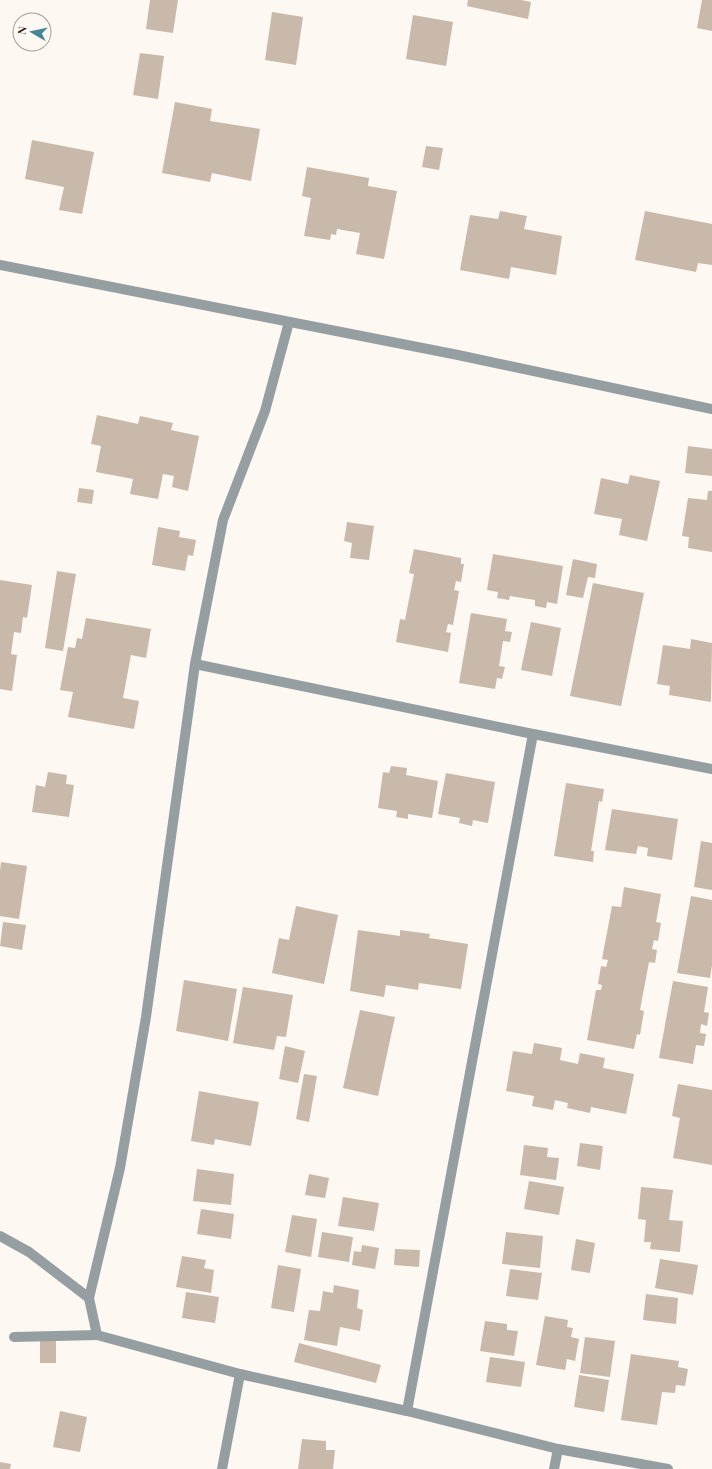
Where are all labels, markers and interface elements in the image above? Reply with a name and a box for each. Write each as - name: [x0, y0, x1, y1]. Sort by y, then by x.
- north arrow: [12, 12, 52, 52]
- text: N: [14, 25, 30, 35]

